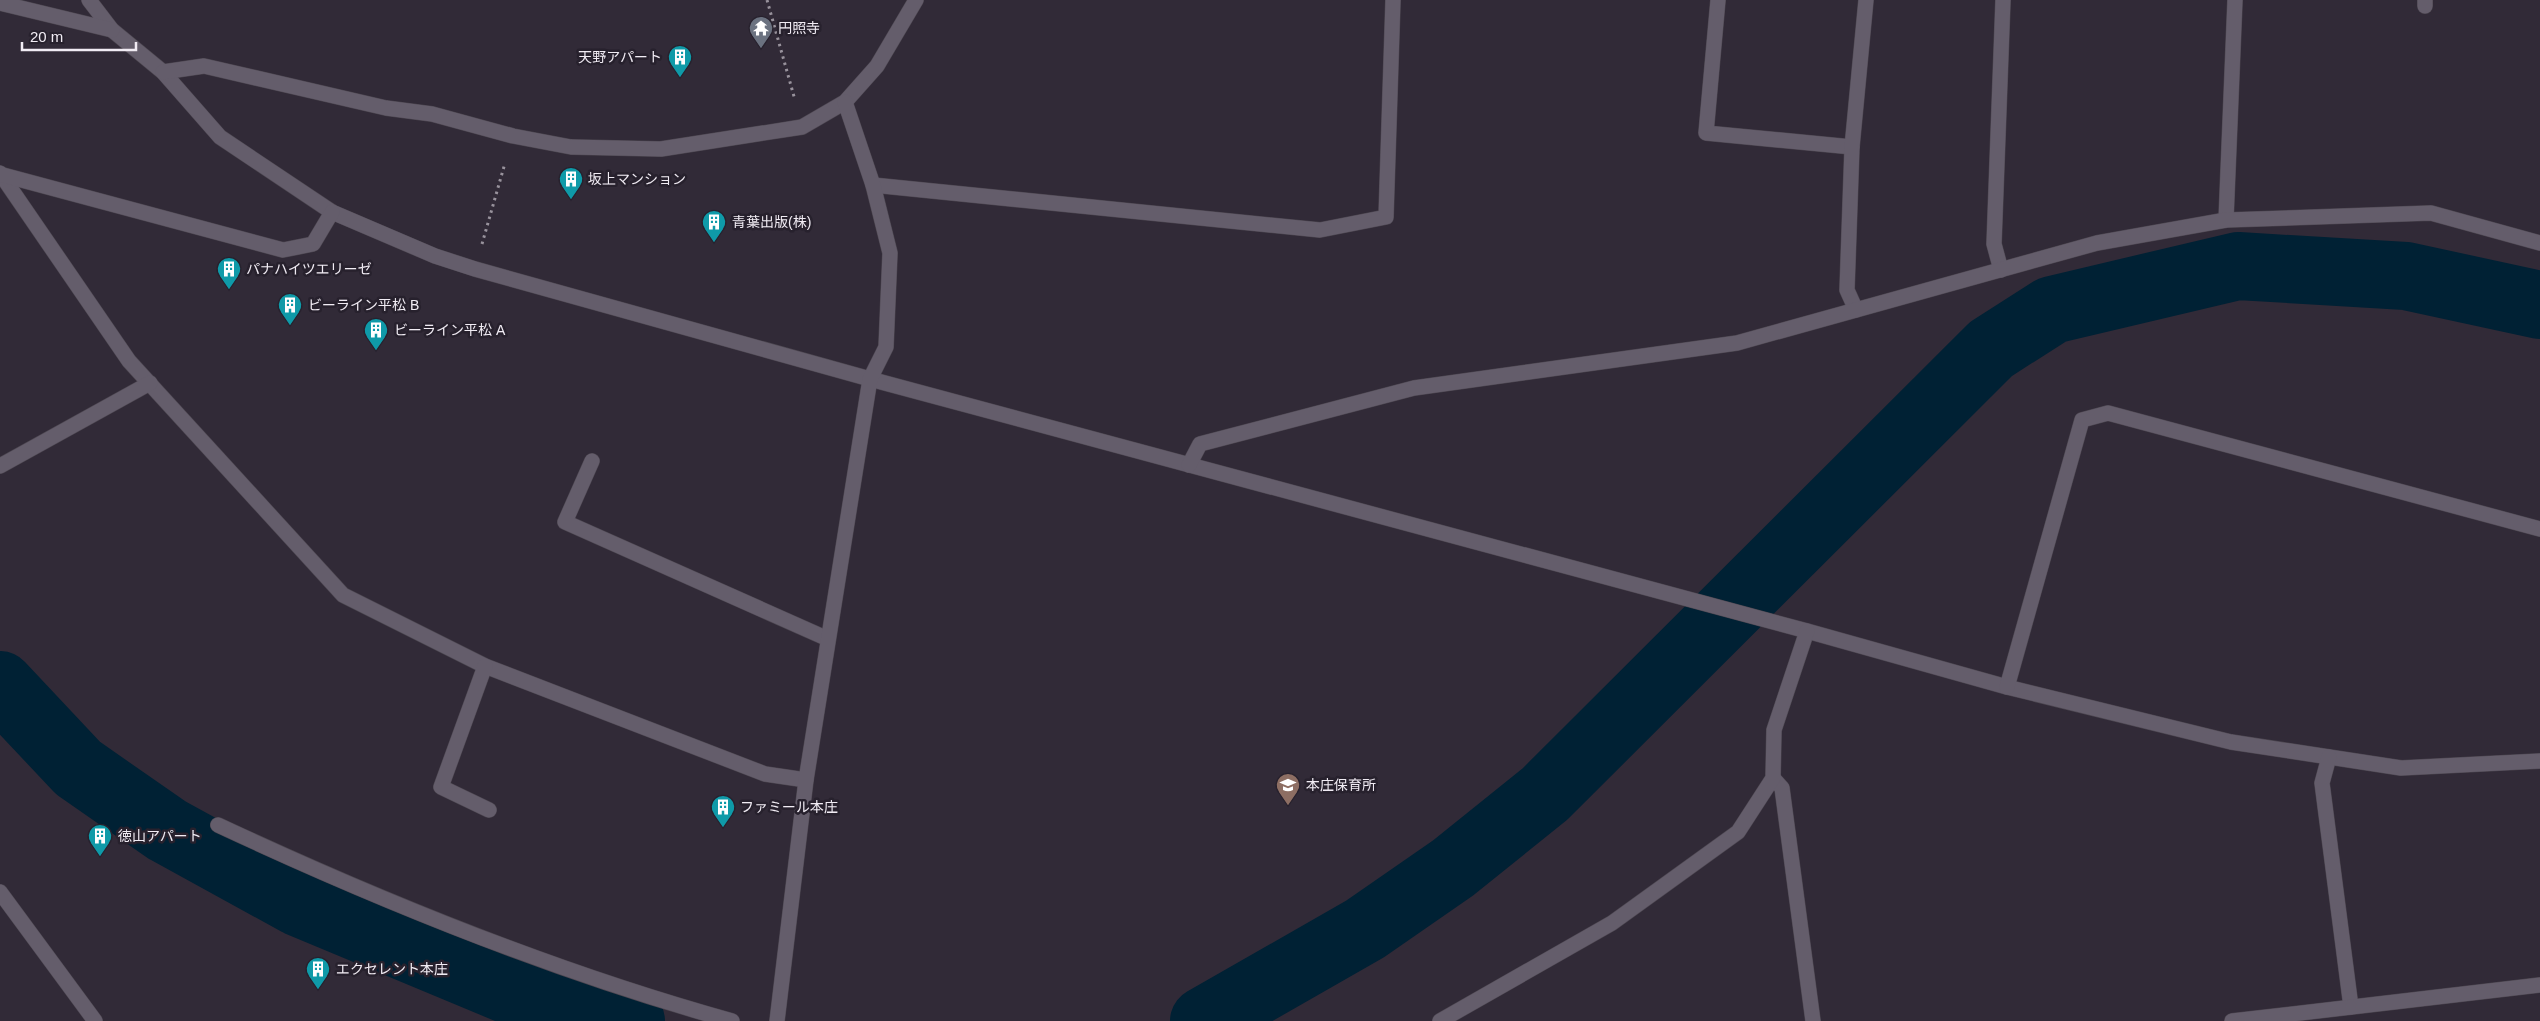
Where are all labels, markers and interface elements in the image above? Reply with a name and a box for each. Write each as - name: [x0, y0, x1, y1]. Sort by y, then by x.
- temple icon: 円照寺: [748, 15, 774, 49]
- scale bar: [22, 20, 136, 52]
- place label: 円照寺: [778, 20, 820, 36]
- text: 20 m: [30, 28, 63, 45]
- building icon: 天野アパート: [667, 44, 693, 78]
- place label: 天野アパート: [578, 49, 662, 65]
- building icon: 坂上マンション: [558, 166, 584, 200]
- place label: 坂上マンション: [588, 171, 686, 187]
- building icon: 青葉出版(株): [701, 209, 727, 243]
- place label: 青葉出版(株): [732, 214, 811, 230]
- building icon: パナハイツエリーゼ: [216, 256, 242, 290]
- place label: パナハイツエリーゼ: [246, 261, 372, 277]
- building icon: ビーライン平松 B: [277, 292, 303, 326]
- place label: ビーライン平松 B: [308, 297, 419, 313]
- building icon: ビーライン平松 A: [363, 317, 389, 351]
- place label: ビーライン平松 A: [394, 322, 506, 338]
- school or university icon: 本庄保育所: [1275, 772, 1301, 806]
- place label: 本庄保育所: [1306, 777, 1376, 793]
- building icon: ファミール本庄: [710, 794, 736, 828]
- place label: ファミール本庄: [740, 799, 838, 815]
- building icon: 徳山アパート: [87, 823, 113, 857]
- place label: 徳山アパート: [118, 828, 202, 844]
- building icon: エクセレント本庄: [305, 956, 331, 990]
- place label: エクセレント本庄: [336, 961, 448, 977]

